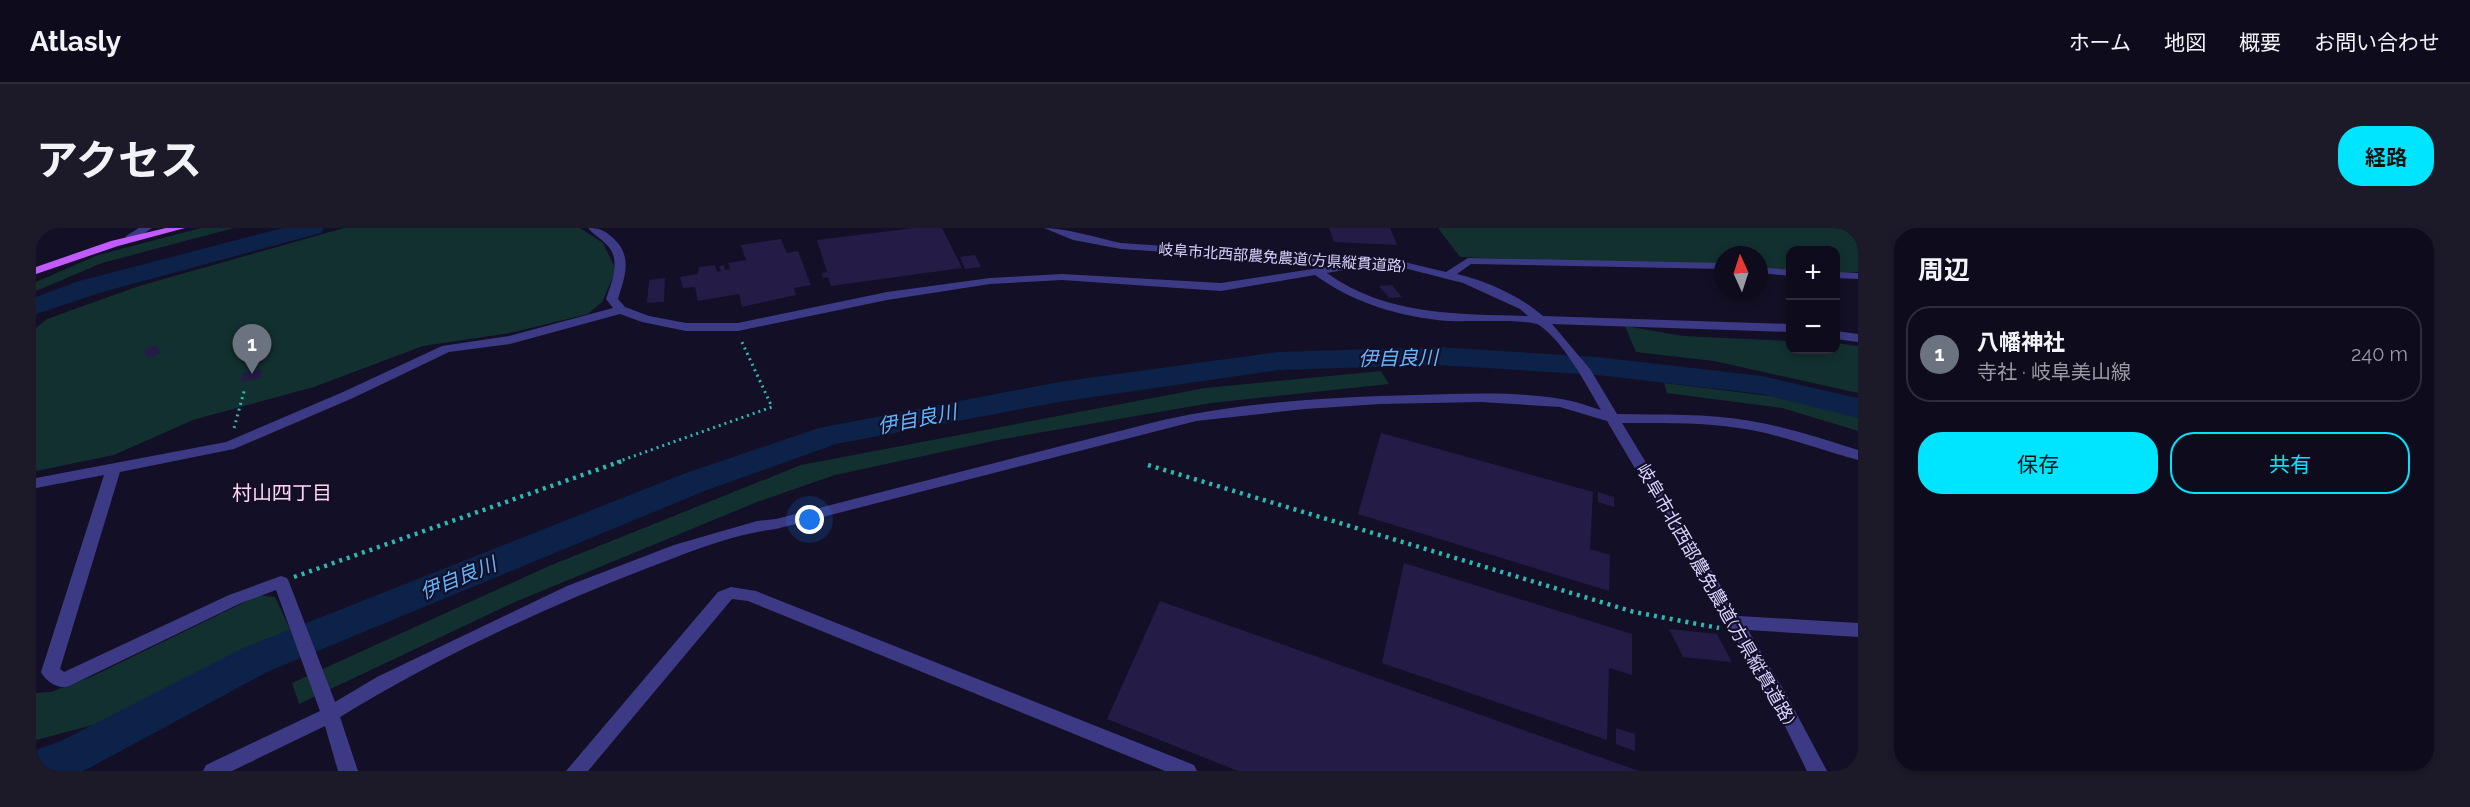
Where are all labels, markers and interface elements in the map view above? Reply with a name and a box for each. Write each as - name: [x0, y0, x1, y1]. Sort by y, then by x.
- text: Atlasly: [30, 25, 121, 58]
- text: ホーム: [2069, 30, 2131, 55]
- text: 地図: [2164, 30, 2206, 55]
- text: 概要: [2239, 30, 2281, 55]
- text: お問い合わせ: [2314, 30, 2440, 55]
- button: 経路: [2338, 126, 2434, 186]
- text: アクセス: [36, 136, 202, 185]
- street label: 岐阜市北西部農免農道(方県縦貫道路): [1158, 240, 1406, 276]
- north arrow: [1714, 246, 1768, 300]
- map controls: [1786, 246, 1840, 354]
- button: +: [1786, 246, 1840, 300]
- text: 周辺: [1918, 255, 1970, 285]
- button: −: [1786, 300, 1840, 354]
- pin: 1: [232, 324, 272, 374]
- text: 八幡神社: [1977, 329, 2065, 355]
- text: 1: [1935, 342, 1944, 366]
- text: 240 m: [2351, 342, 2408, 366]
- water label: 伊自良川: [1358, 345, 1440, 371]
- text: 寺社 · 岐阜美山線: [1977, 360, 2131, 384]
- water label: 伊自良川: [875, 399, 961, 438]
- button: 保存: [1918, 432, 2158, 494]
- button: 共有: [2170, 432, 2410, 494]
- street label: 岐阜市北西部農免農道(方県縦貫道路): [1632, 460, 1800, 728]
- district label: 村山四丁目: [232, 481, 332, 505]
- your location: [795, 505, 824, 534]
- water label: 伊自良川: [416, 551, 501, 604]

